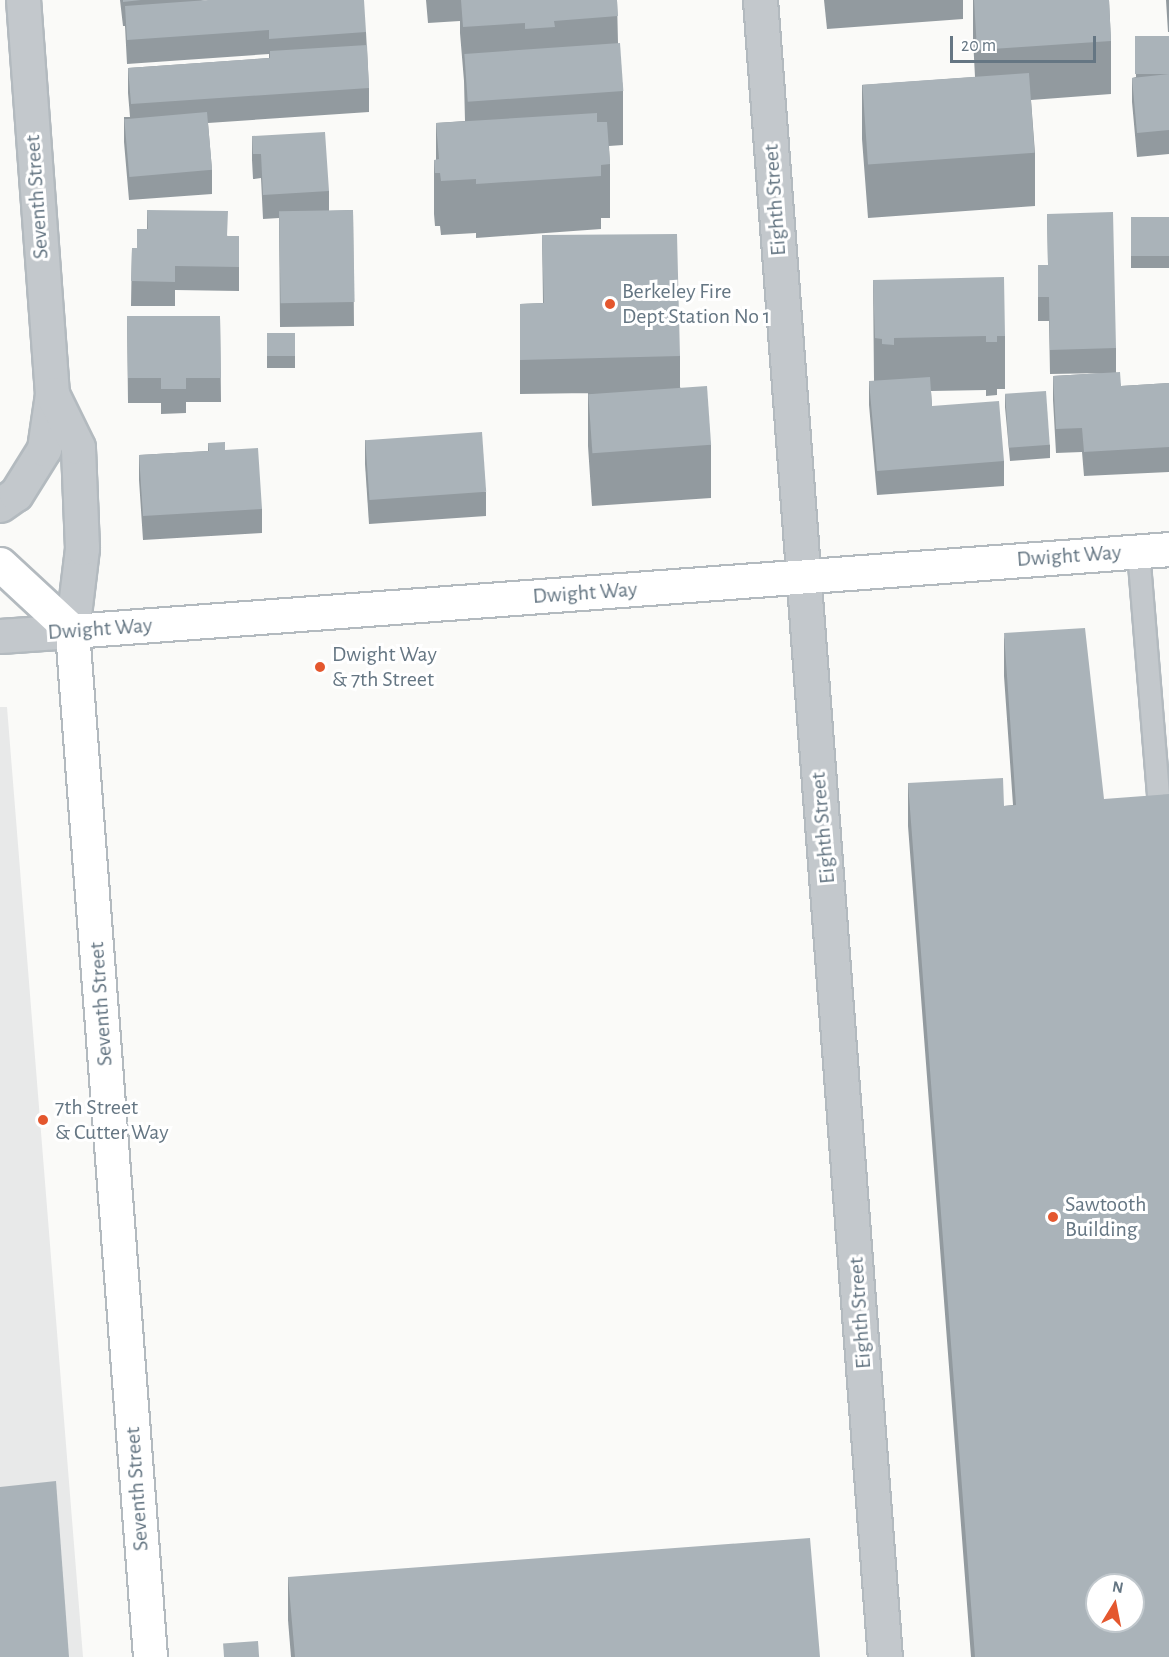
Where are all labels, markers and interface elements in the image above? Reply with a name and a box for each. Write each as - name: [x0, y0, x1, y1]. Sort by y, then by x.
- scale bar: [953, 24, 1098, 62]
- text: 20 m: [961, 37, 996, 55]
- street label: Seventh Street: [19, 134, 55, 260]
- street label: Eighth Street: [758, 143, 792, 257]
- place label: Berkeley Fire Dept Station No 1: [622, 278, 770, 330]
- marker: Berkeley Fire Dept Station No 1: [603, 297, 617, 311]
- street label: Dwight Way: [1016, 539, 1122, 573]
- street label: Dwight Way: [532, 576, 638, 610]
- street label: Dwight Way: [47, 612, 153, 646]
- place label: Dwight Way & 7th Street: [332, 641, 437, 692]
- marker: Dwight Way & 7th Street: [313, 660, 327, 674]
- street label: Eighth Street: [805, 771, 841, 885]
- street label: Seventh Street: [83, 941, 119, 1067]
- place label: 7th Street & Cutter Way: [55, 1094, 169, 1146]
- marker: 7th Street & Cutter Way: [36, 1113, 50, 1127]
- place label: Sawtooth Building: [1065, 1191, 1146, 1242]
- marker: Sawtooth Building: [1046, 1210, 1060, 1224]
- street label: Eighth Street: [843, 1256, 877, 1370]
- street label: Seventh Street: [119, 1426, 155, 1552]
- north arrow: [1085, 1573, 1145, 1633]
- text: N: [1111, 1578, 1125, 1596]

